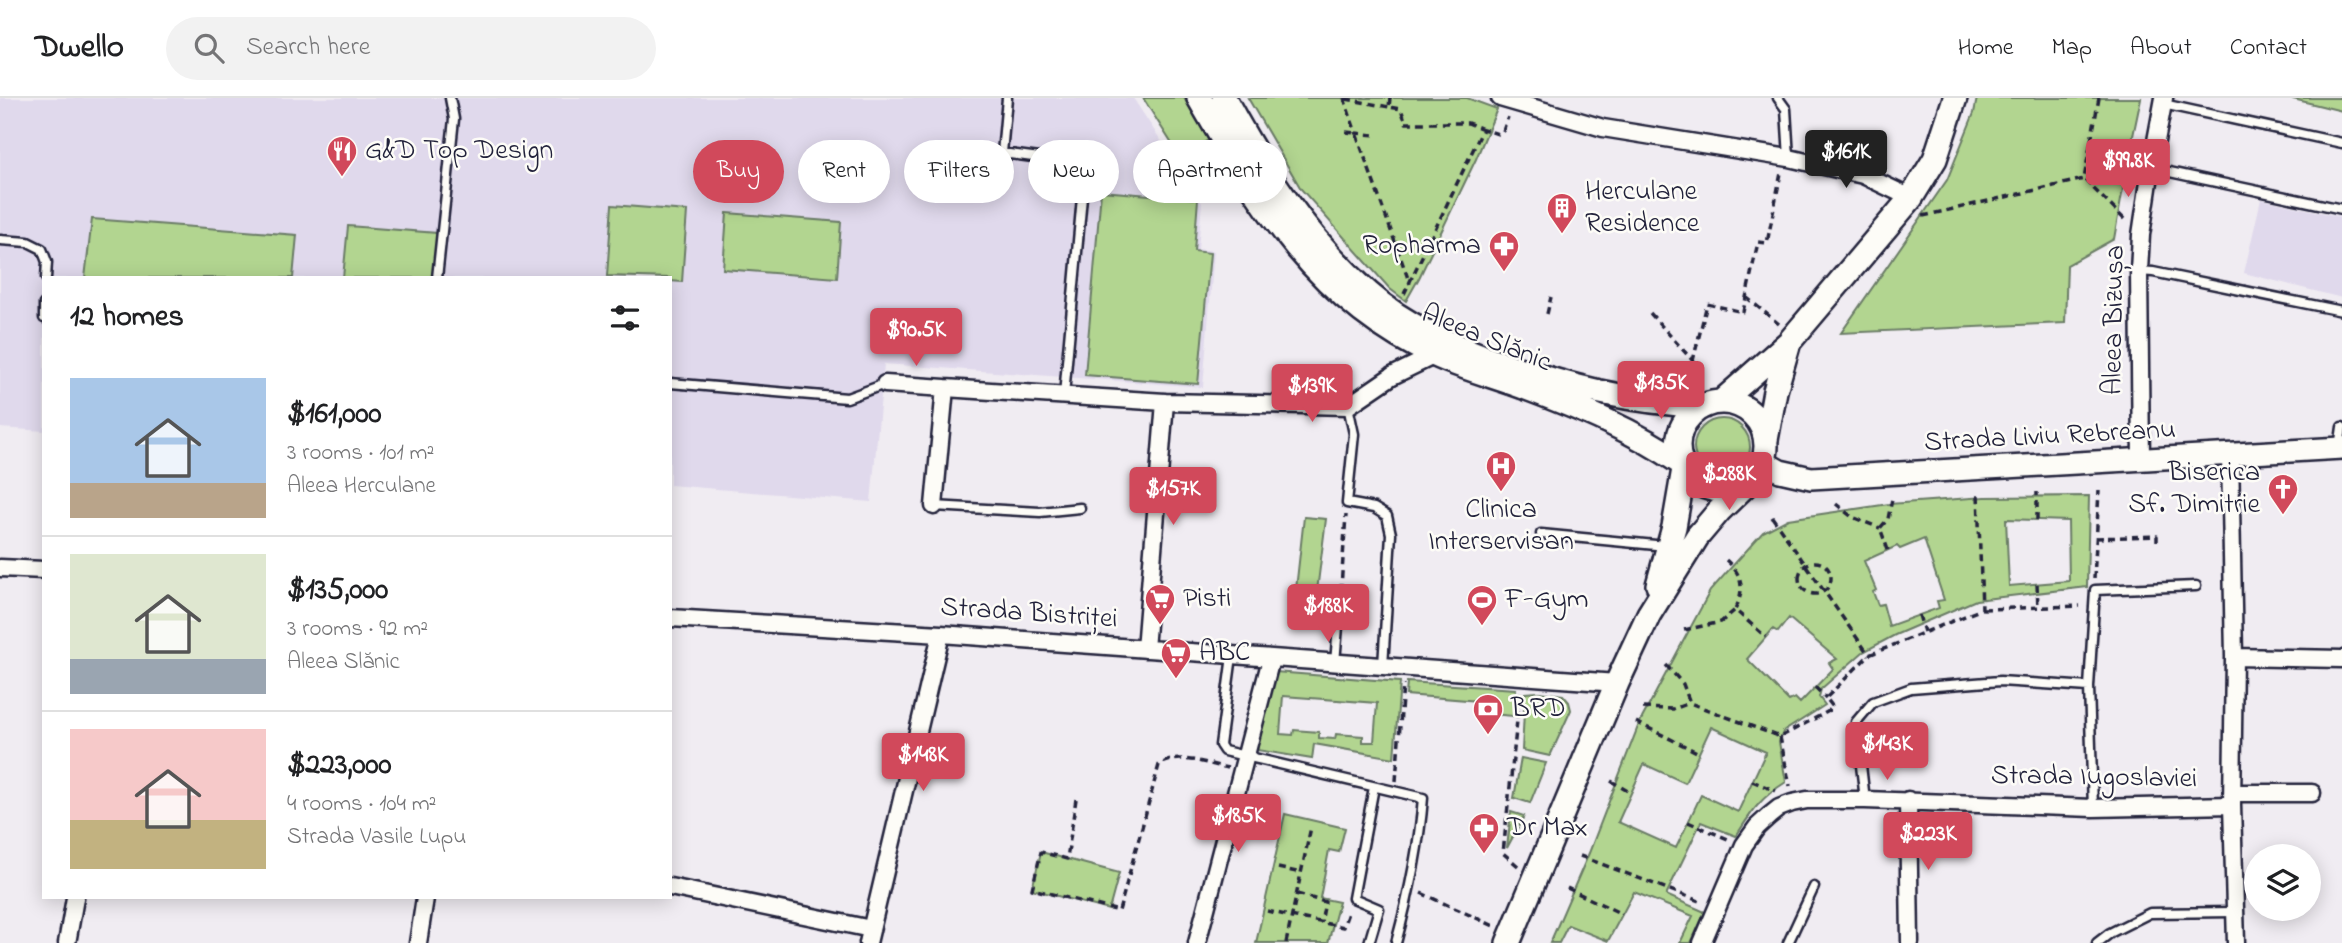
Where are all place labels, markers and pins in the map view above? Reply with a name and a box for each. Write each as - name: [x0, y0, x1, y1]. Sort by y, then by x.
- pin: $161K: [1797, 130, 1895, 190]
- place label: G&D Top Design: [365, 131, 553, 172]
- restaurant icon: G&D Top Design: [325, 134, 359, 178]
- pin: $99.8K: [2071, 140, 2185, 199]
- place label: Herculane Residence: [1585, 172, 1700, 245]
- building icon: Herculane Residence: [1545, 191, 1579, 235]
- place label: Ropharma: [1363, 226, 1481, 267]
- pharmacy icon: Ropharma: [1487, 229, 1521, 273]
- pin: $90.5K: [859, 308, 973, 368]
- pin: $135K: [1612, 362, 1710, 421]
- pin: $139K: [1263, 364, 1361, 424]
- hospital icon: Clinica Interservisan: [1484, 449, 1518, 493]
- pin: $288K: [1680, 452, 1778, 512]
- place label: Biserica Sf. Dimitrie: [2128, 453, 2260, 526]
- pin: $157K: [1124, 468, 1222, 527]
- church icon: Biserica Sf. Dimitrie: [2266, 472, 2300, 516]
- place label: Clinica Interservisan: [1428, 490, 1574, 563]
- place label: Pisti: [1183, 579, 1231, 620]
- place label: F-Gym: [1504, 580, 1589, 621]
- supermarket icon: Pisti: [1143, 582, 1177, 626]
- sports icon: F-Gym: [1465, 583, 1499, 627]
- pin: $188K: [1279, 584, 1377, 644]
- place label: ABC: [1199, 633, 1250, 674]
- supermarket icon: ABC: [1159, 636, 1193, 680]
- place label: BRD: [1510, 689, 1566, 730]
- bank icon: BRD: [1471, 692, 1505, 736]
- pin: $143K: [1838, 722, 1936, 782]
- pin: $148K: [874, 734, 972, 793]
- pin: $185K: [1189, 794, 1287, 854]
- place label: Dr Max: [1506, 808, 1588, 849]
- pharmacy icon: Dr Max: [1467, 811, 1501, 855]
- pin: $223K: [1879, 812, 1977, 872]

